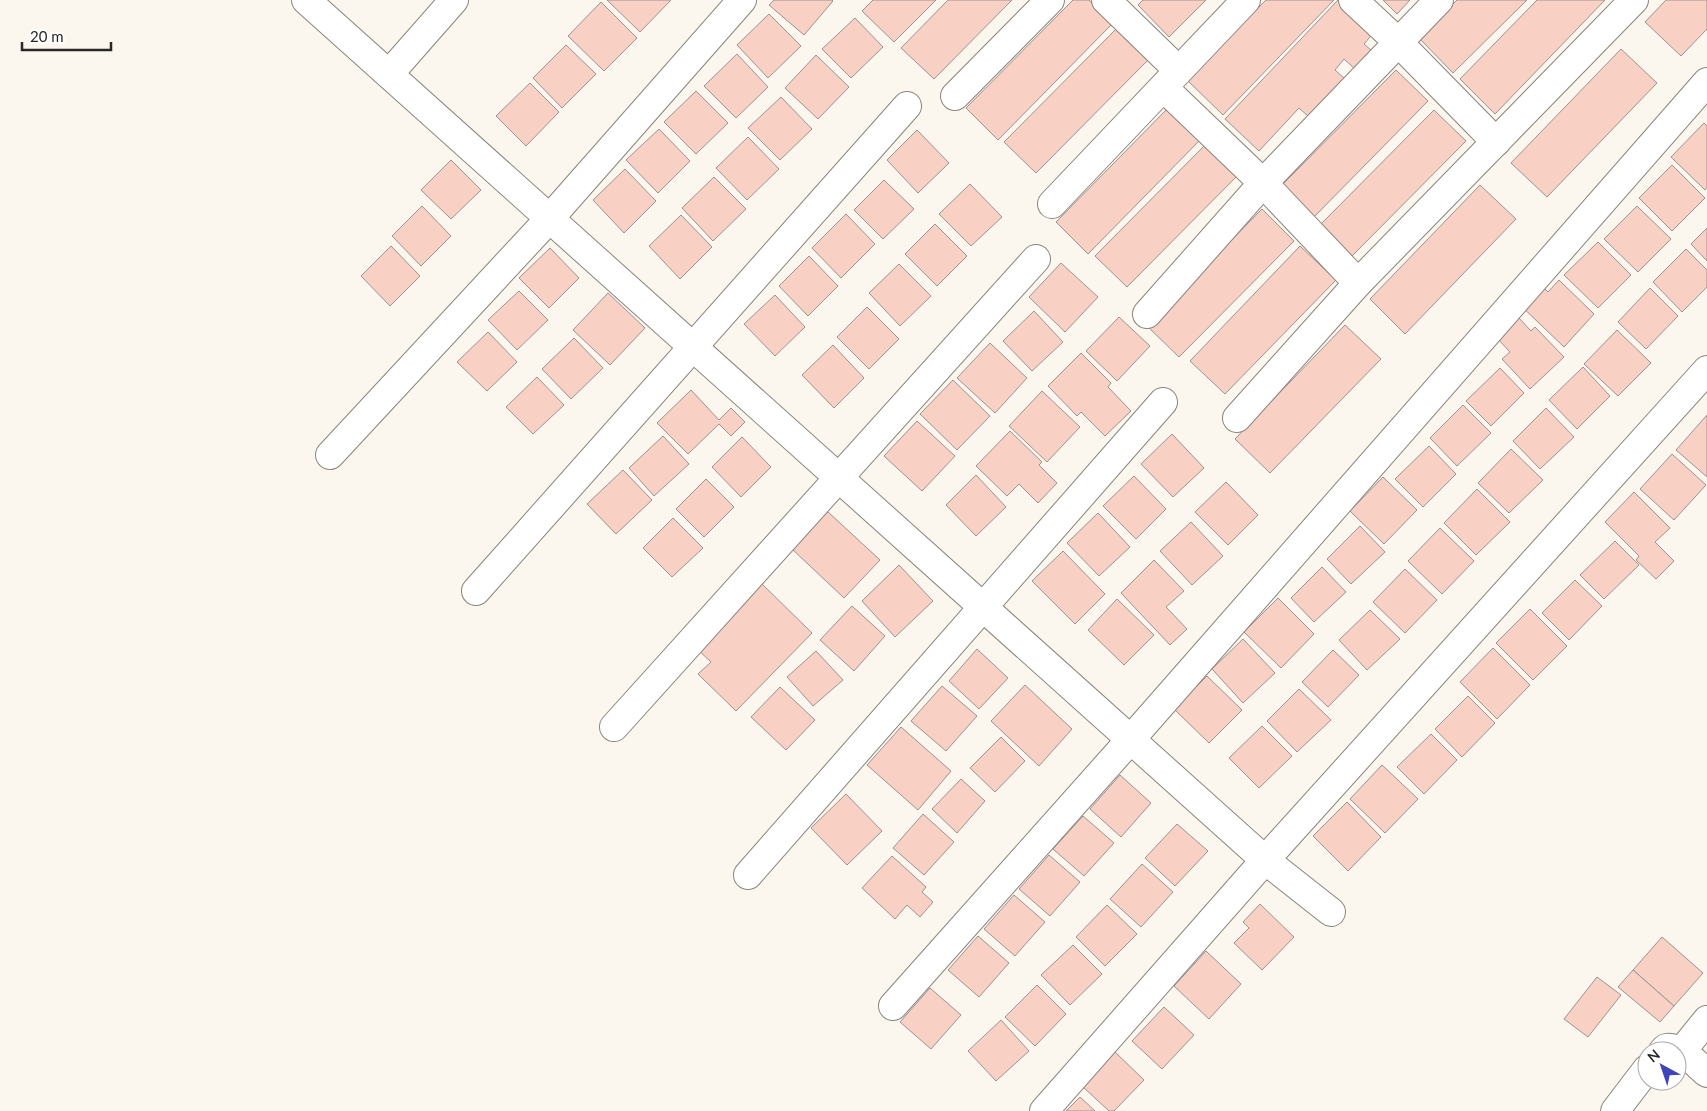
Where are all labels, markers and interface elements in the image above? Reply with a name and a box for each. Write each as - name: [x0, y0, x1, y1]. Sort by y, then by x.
- scale bar: [22, 20, 111, 52]
- text: 20 m: [30, 27, 64, 45]
- north arrow: [1637, 1041, 1687, 1091]
- text: N: [1644, 1046, 1663, 1066]

